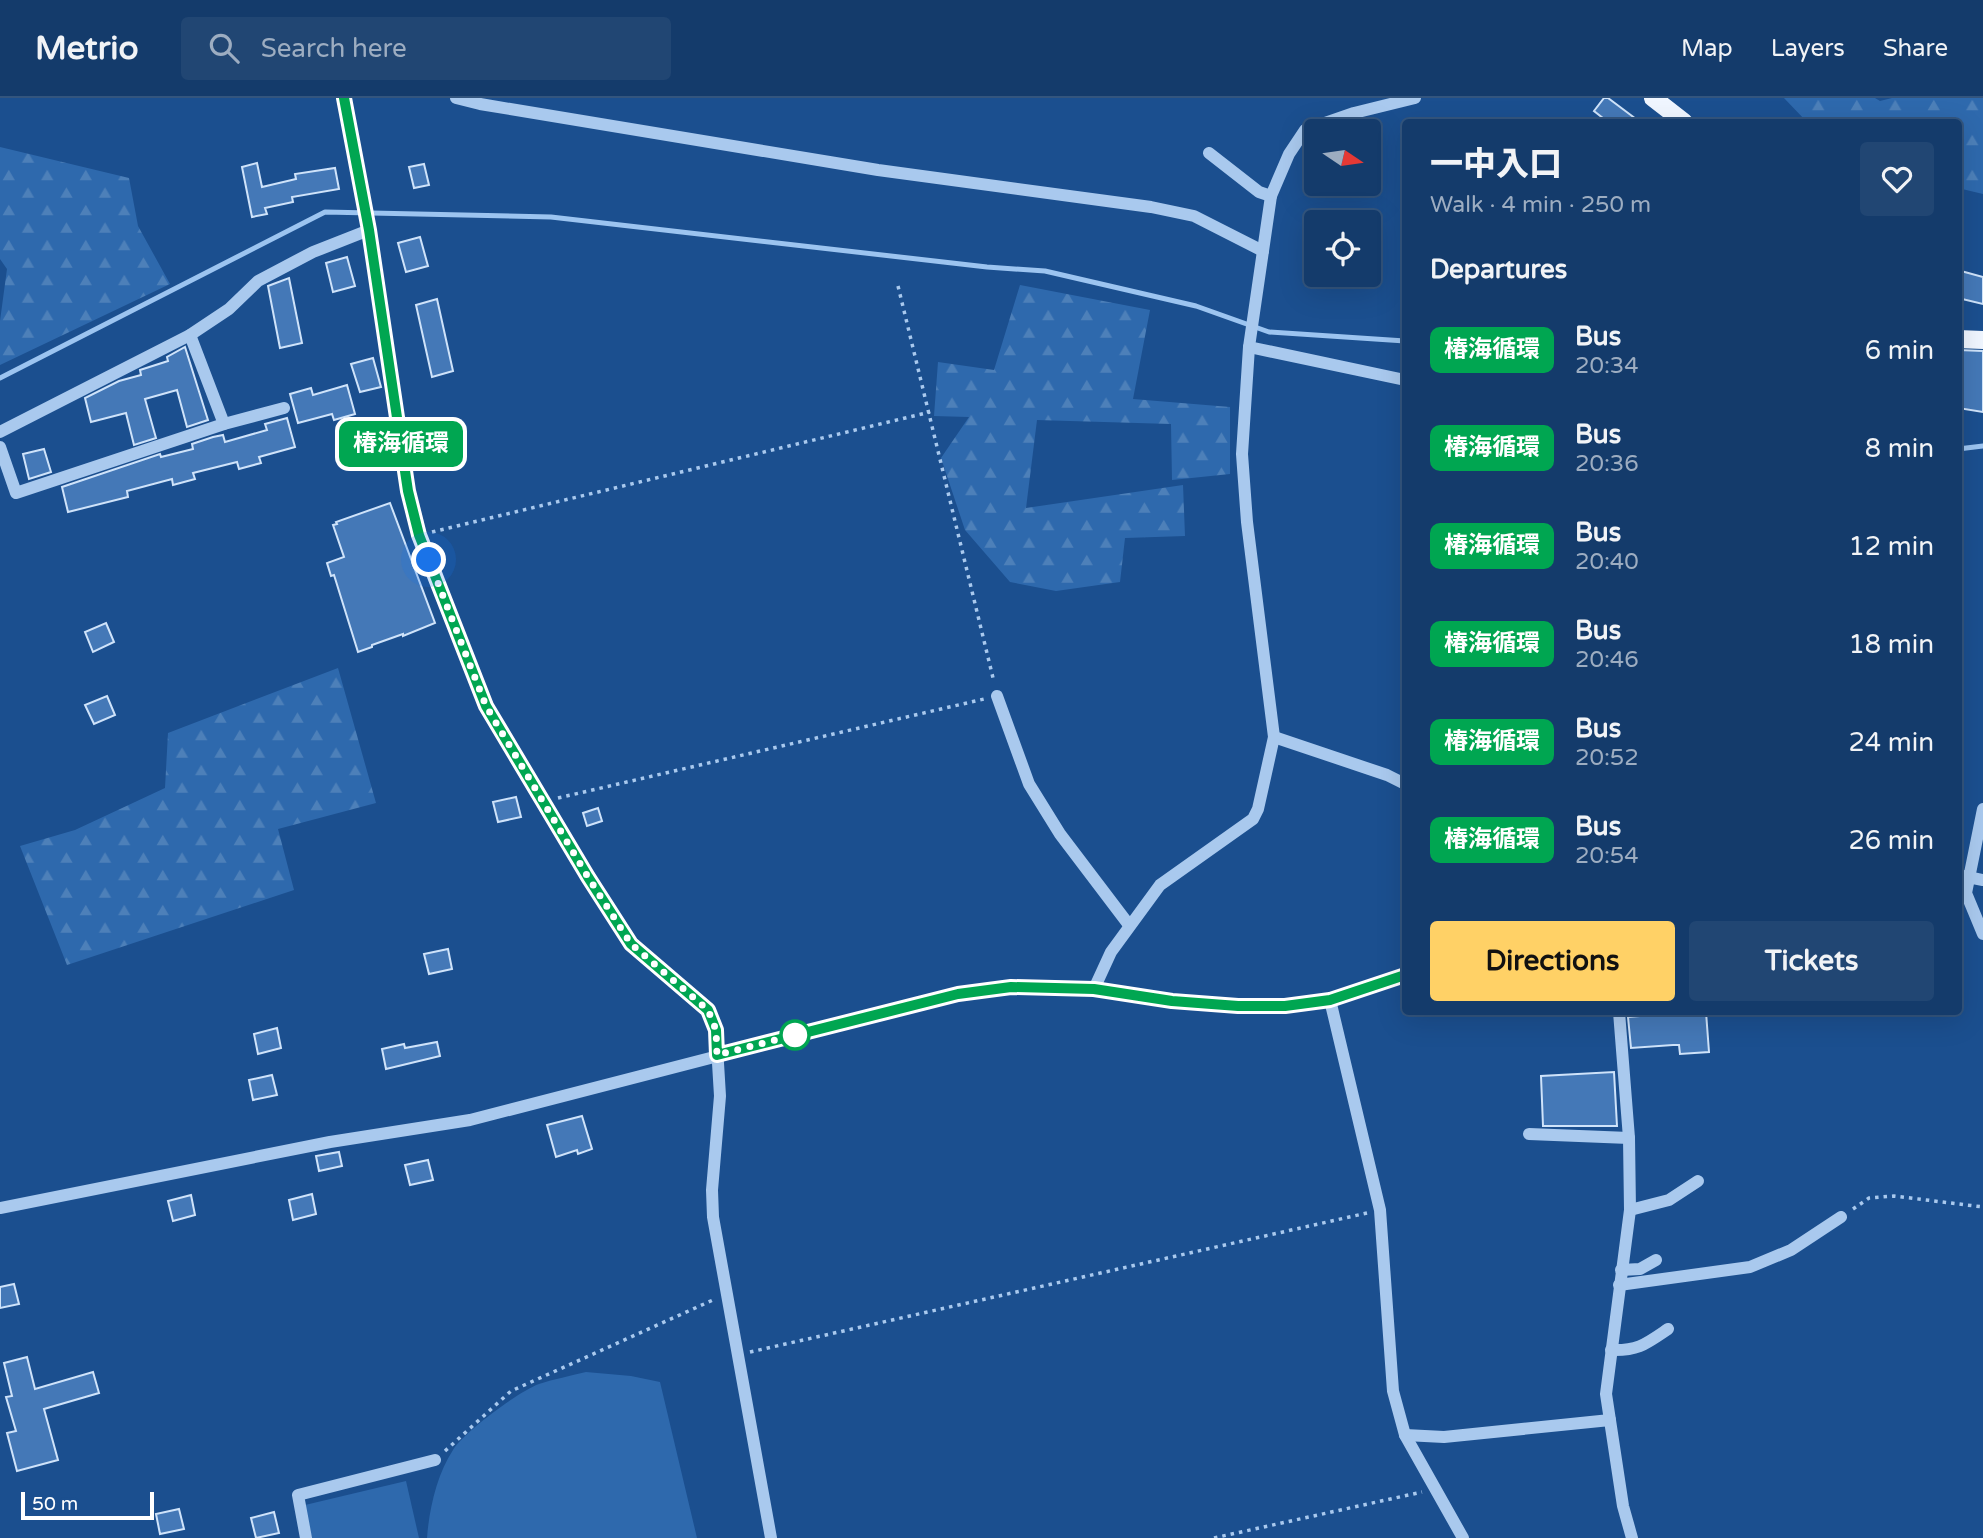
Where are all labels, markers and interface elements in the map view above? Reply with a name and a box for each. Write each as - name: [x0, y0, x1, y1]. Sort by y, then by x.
- search box: [181, 17, 671, 80]
- text: Metrio: [35, 29, 139, 68]
- icon: search: [205, 29, 243, 67]
- text: Search here: [261, 33, 407, 64]
- text: Map: [1681, 34, 1733, 63]
- text: Layers: [1771, 34, 1845, 63]
- text: Share: [1883, 34, 1948, 63]
- north arrow: [1304, 119, 1381, 196]
- map controls: [1304, 119, 1381, 287]
- button: heart: [1860, 142, 1934, 216]
- text: 一中入口: [1430, 145, 1562, 184]
- text: Walk · 4 min · 250 m: [1430, 191, 1651, 219]
- button: locate: [1304, 210, 1381, 287]
- text: Departures: [1430, 254, 1567, 285]
- text: Bus: [1575, 321, 1621, 352]
- text: 椿海循環: [1444, 335, 1540, 364]
- text: 6 min: [1865, 335, 1934, 366]
- text: 20:34: [1575, 352, 1639, 380]
- text: Bus: [1575, 419, 1621, 450]
- line badge: 椿海循環: [352, 421, 450, 467]
- text: 椿海循環: [353, 429, 449, 458]
- text: 椿海循環: [1444, 433, 1540, 462]
- text: 8 min: [1865, 433, 1934, 464]
- text: 20:36: [1575, 450, 1639, 478]
- text: Bus: [1575, 517, 1621, 548]
- text: 椿海循環: [1444, 531, 1540, 560]
- text: 12 min: [1848, 531, 1934, 562]
- your location: [411, 542, 446, 577]
- text: 20:40: [1575, 548, 1639, 576]
- text: Bus: [1575, 615, 1621, 646]
- text: 椿海循環: [1444, 629, 1540, 658]
- text: 18 min: [1848, 629, 1934, 660]
- text: 20:46: [1575, 646, 1639, 674]
- text: Bus: [1575, 713, 1621, 744]
- text: 椿海循環: [1444, 727, 1540, 756]
- text: 24 min: [1848, 727, 1934, 758]
- text: 20:52: [1575, 744, 1639, 772]
- text: Bus: [1575, 811, 1621, 842]
- text: 椿海循環: [1444, 825, 1540, 854]
- text: 26 min: [1848, 825, 1934, 856]
- text: 20:54: [1575, 842, 1639, 870]
- button: Directions: [1430, 921, 1675, 1001]
- button: Tickets: [1689, 921, 1934, 1001]
- unlabelled marker: [780, 1020, 810, 1050]
- scale bar: [21, 1489, 154, 1521]
- text: 50 m: [32, 1493, 78, 1515]

